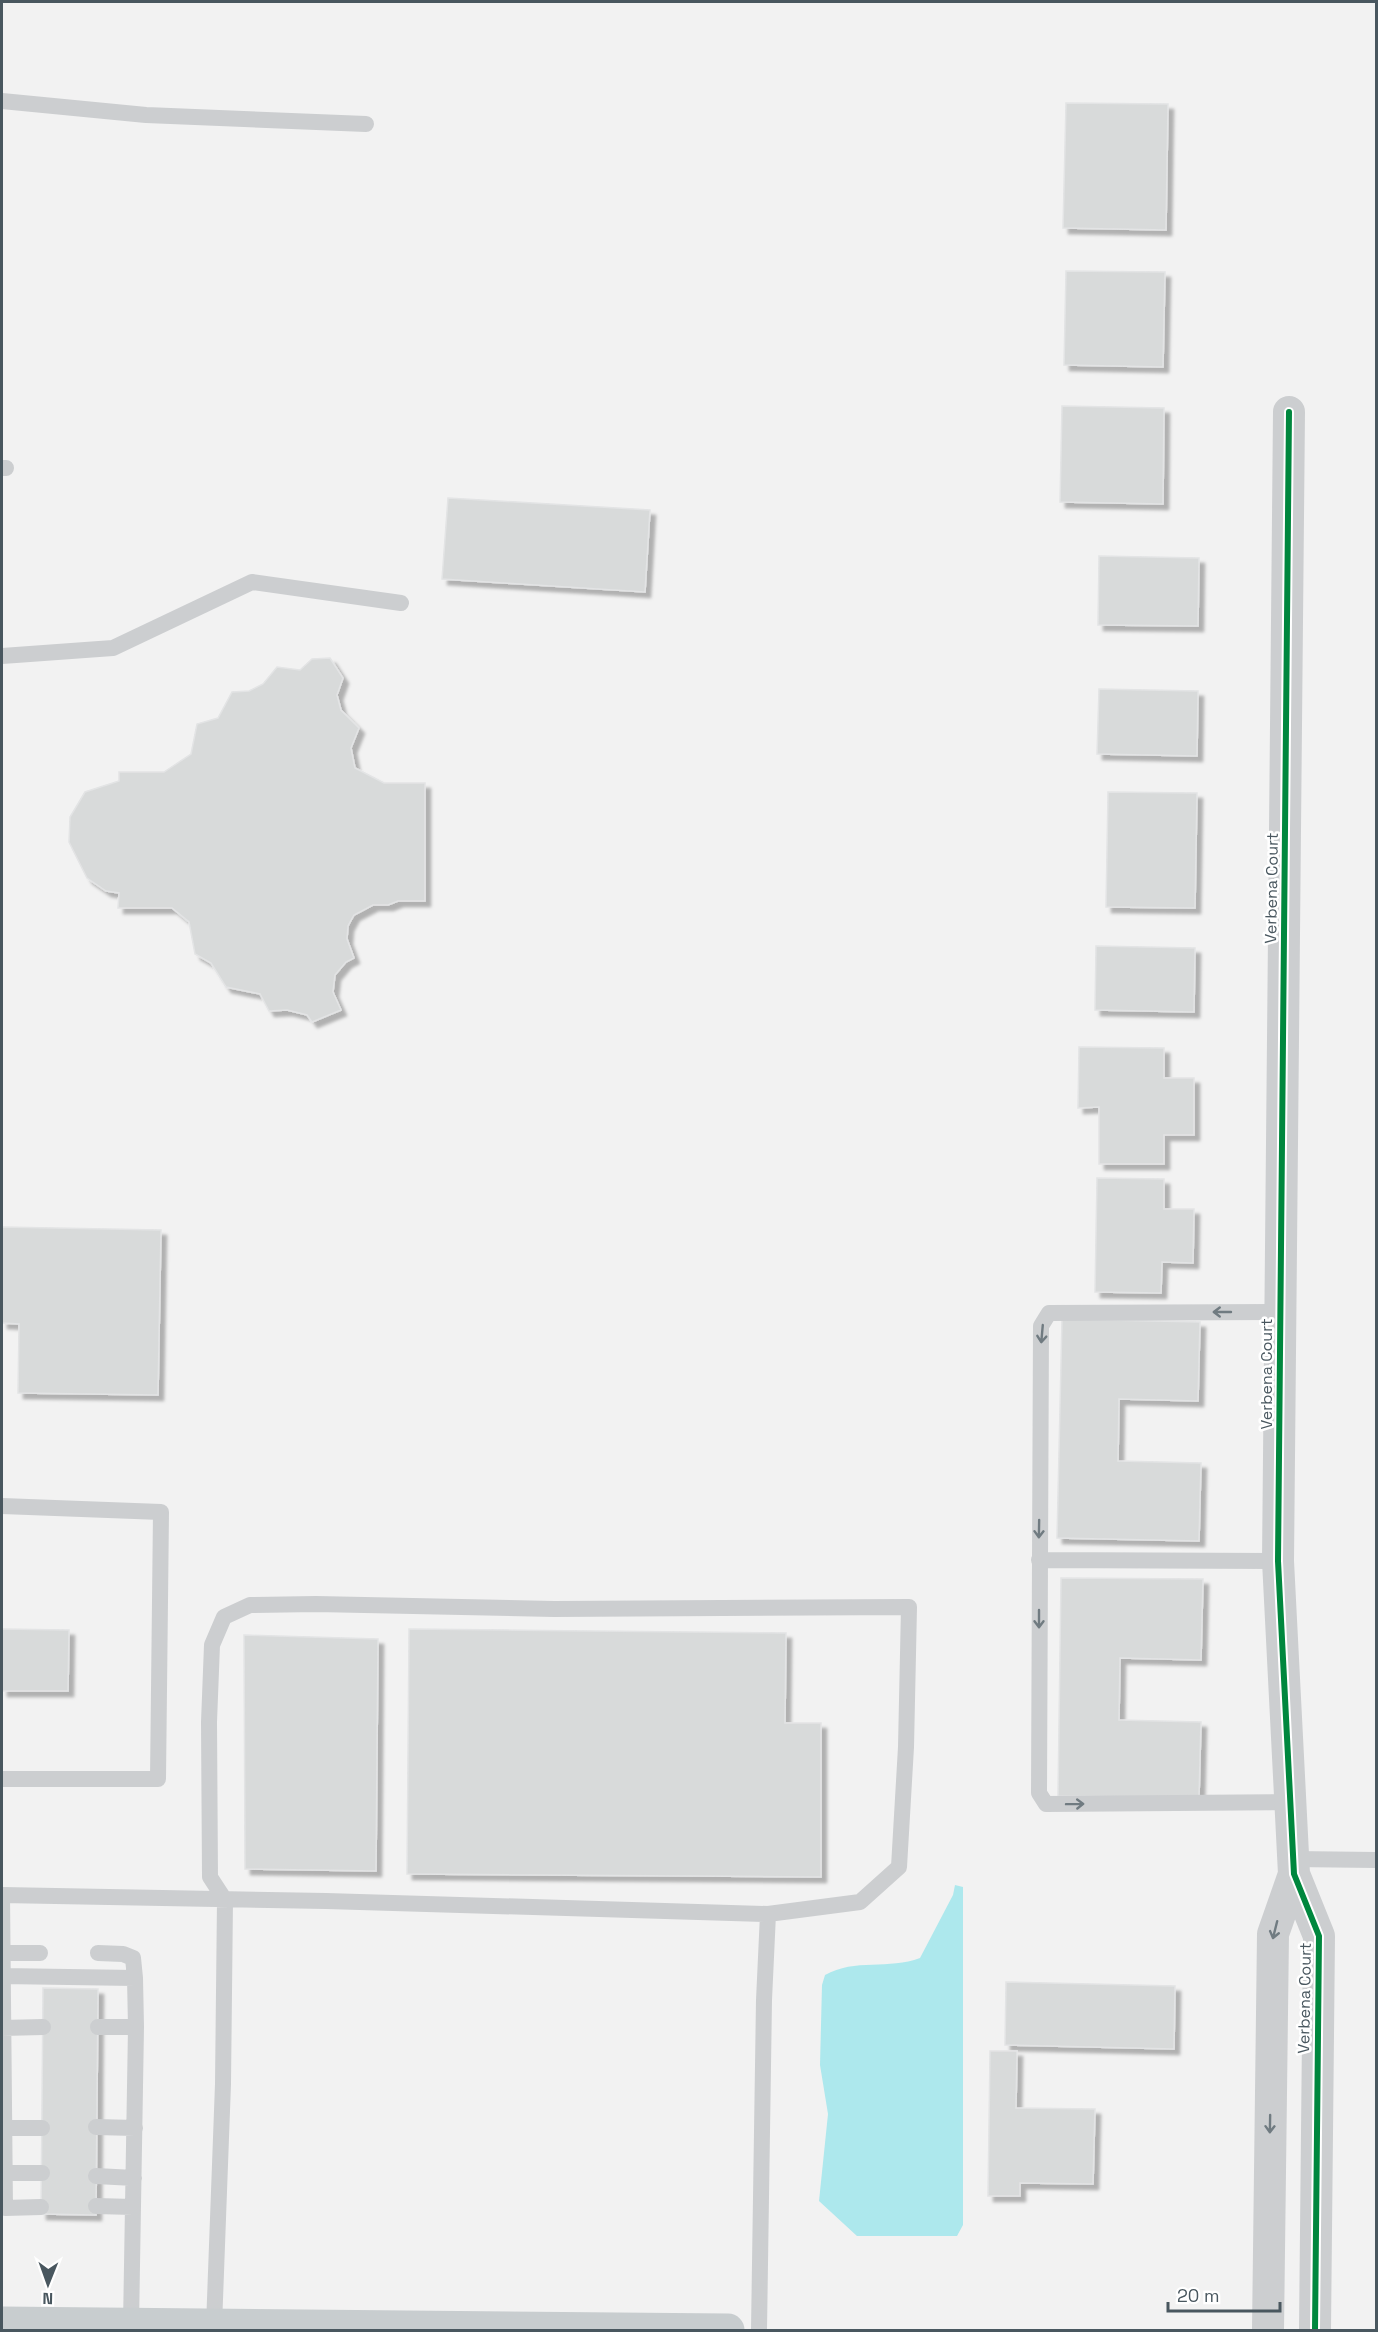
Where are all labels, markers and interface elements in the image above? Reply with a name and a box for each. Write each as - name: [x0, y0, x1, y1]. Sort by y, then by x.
- street label: Verbena Court: [1260, 832, 1283, 944]
- one-way arrow: [1212, 1306, 1232, 1318]
- street label: Verbena Court: [1256, 1318, 1277, 1430]
- one-way arrow: [1036, 1324, 1047, 1343]
- one-way arrow: [1033, 1518, 1045, 1538]
- one-way arrow: [1033, 1608, 1045, 1628]
- one-way arrow: [1064, 1798, 1084, 1810]
- one-way arrow: [1269, 1920, 1281, 1939]
- street label: Verbena Court: [1293, 1942, 1316, 2054]
- one-way arrow: [1265, 2114, 1276, 2134]
- north arrow: [18, 2254, 78, 2314]
- scale bar: [1168, 2275, 1280, 2313]
- text: 20 m: [1177, 2284, 1220, 2307]
- text: N: [42, 2288, 53, 2309]

